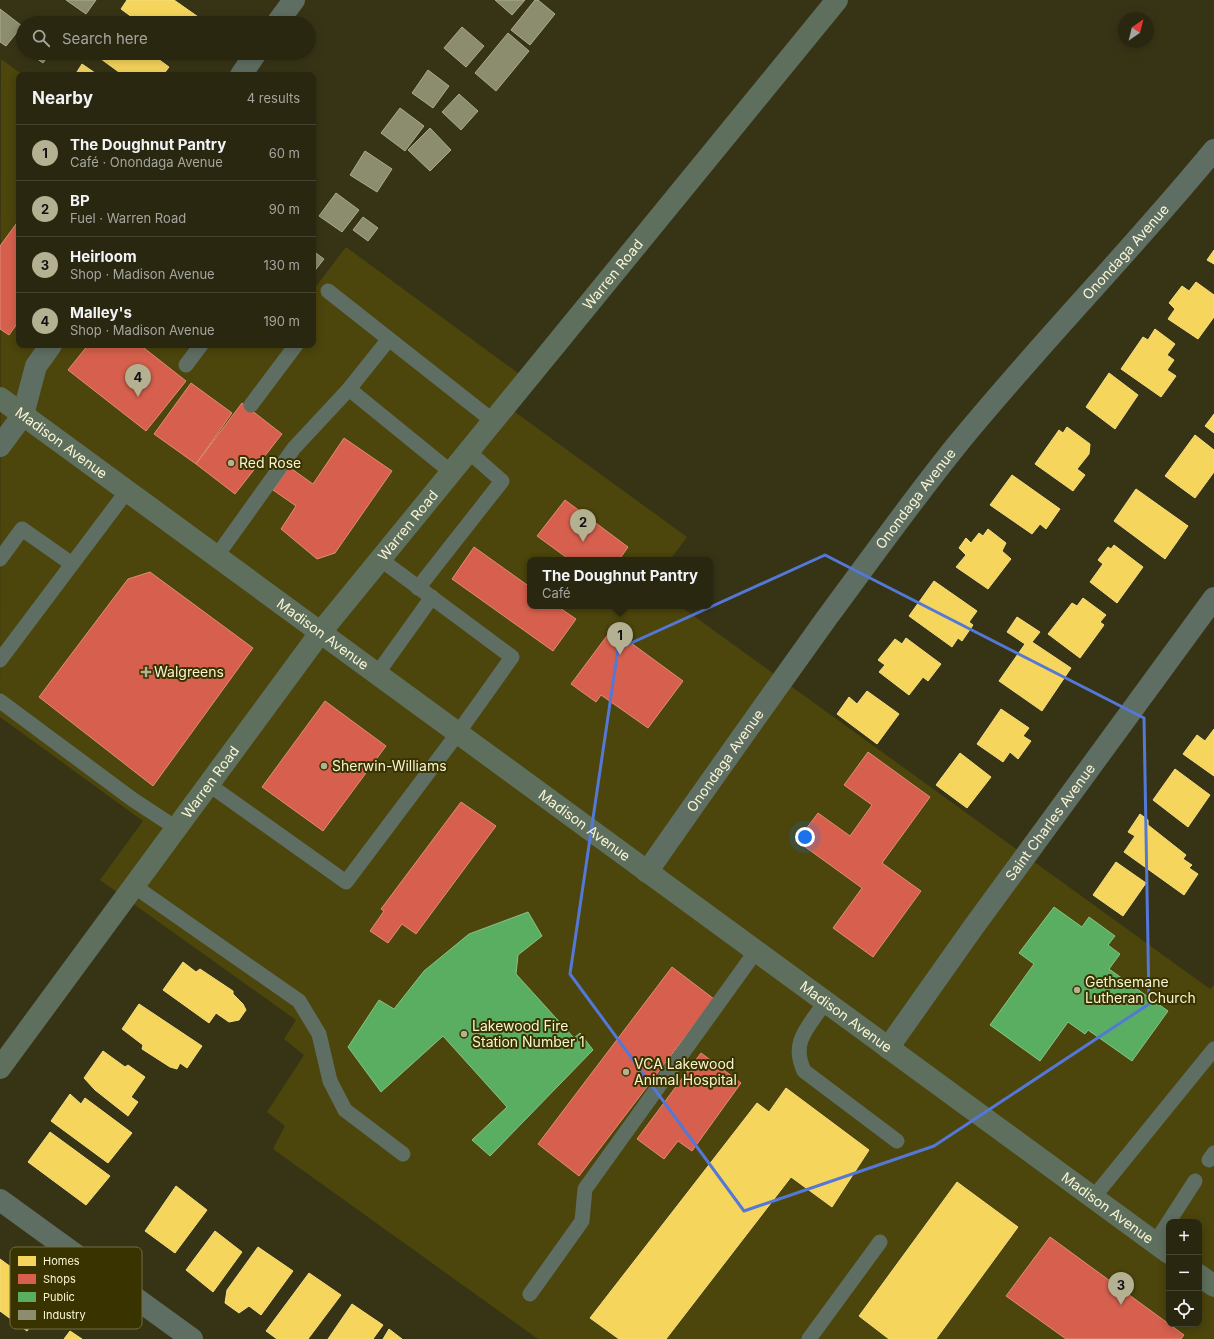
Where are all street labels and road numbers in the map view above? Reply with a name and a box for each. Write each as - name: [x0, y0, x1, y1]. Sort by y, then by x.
- street label: Onondaga Avenue: [1078, 201, 1172, 303]
- street label: Warren Road: [579, 236, 646, 313]
- street label: Madison Avenue: [12, 403, 111, 482]
- street label: Onondaga Avenue: [872, 445, 959, 552]
- street label: Warren Road: [374, 486, 441, 564]
- street label: Madison Avenue: [274, 594, 372, 673]
- street label: Onondaga Avenue: [683, 706, 767, 815]
- street label: Warren Road: [178, 742, 242, 821]
- street label: Saint Charles Avenue: [1001, 760, 1098, 884]
- street label: Madison Avenue: [535, 786, 634, 864]
- street label: Madison Avenue: [797, 977, 895, 1056]
- street label: Madison Avenue: [1058, 1168, 1157, 1247]

